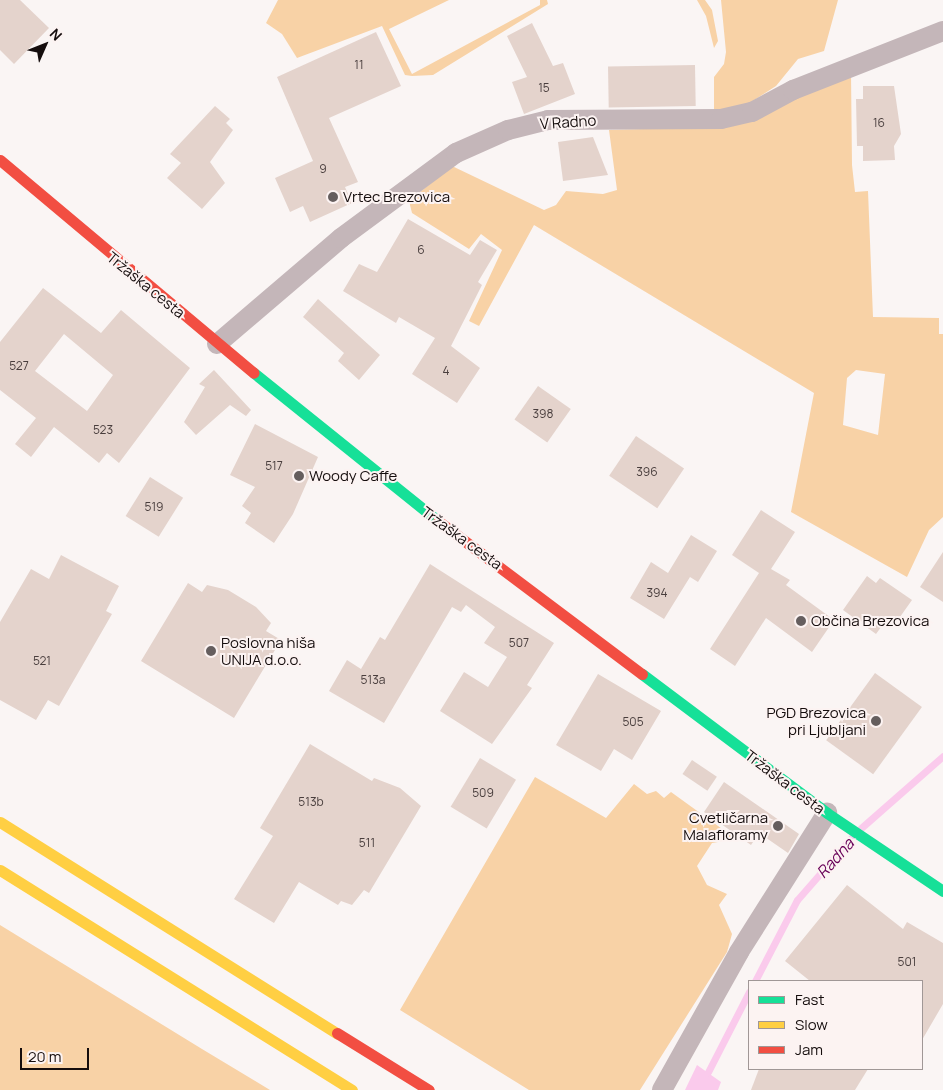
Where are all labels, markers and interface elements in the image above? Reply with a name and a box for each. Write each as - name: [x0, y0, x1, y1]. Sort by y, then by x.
- north arrow: [20, 20, 70, 70]
- text: N: [46, 24, 66, 44]
- house number: 11: [354, 58, 364, 72]
- house number: 15: [538, 81, 550, 95]
- street label: V Radno: [539, 111, 597, 133]
- house number: 16: [873, 116, 885, 130]
- house number: 9: [319, 162, 327, 176]
- place label: Vrtec Brezovica: [343, 188, 450, 206]
- marker: Vrtec Brezovica: [327, 191, 339, 203]
- house number: 6: [417, 243, 425, 257]
- street label: Tržaška cesta: [103, 248, 189, 322]
- house number: 527: [9, 359, 29, 373]
- house number: 4: [442, 364, 450, 378]
- house number: 398: [532, 407, 554, 421]
- house number: 523: [93, 423, 113, 437]
- house number: 517: [265, 459, 283, 473]
- house number: 396: [636, 465, 658, 479]
- place label: Woody Caffe: [309, 467, 397, 485]
- marker: Woody Caffe: [293, 470, 305, 482]
- house number: 519: [144, 500, 164, 514]
- street label: Tržaška cesta: [418, 503, 506, 573]
- house number: 394: [646, 586, 668, 600]
- place label: Občina Brezovica: [811, 612, 929, 630]
- marker: Občina Brezovica: [795, 615, 807, 627]
- place label: Poslovna hiša UNIJA d.o.o.: [221, 633, 315, 668]
- house number: 507: [509, 636, 529, 650]
- marker: Poslovna hiša UNIJA d.o.o.: [205, 645, 217, 657]
- house number: 521: [33, 654, 51, 668]
- house number: 513a: [361, 673, 385, 687]
- place label: PGD Brezovica pri Ljubljani: [766, 703, 866, 738]
- house number: 505: [622, 715, 644, 729]
- marker: PGD Brezovica pri Ljubljani: [870, 715, 882, 727]
- street label: Tržaška cesta: [742, 746, 828, 818]
- house number: 509: [472, 786, 494, 800]
- house number: 513b: [298, 795, 324, 809]
- place label: Cvetličarna Malafloramy: [683, 808, 768, 843]
- marker: Cvetličarna Malafloramy: [772, 820, 784, 832]
- water label: Radna: [812, 834, 858, 882]
- house number: 511: [359, 836, 375, 850]
- house number: 501: [898, 955, 916, 969]
- legend: [748, 980, 923, 1070]
- text: Fast: [795, 989, 824, 1010]
- text: Slow: [795, 1014, 828, 1035]
- scale bar: [22, 1038, 91, 1070]
- text: Jam: [795, 1039, 823, 1060]
- text: 20 m: [28, 1046, 61, 1067]

